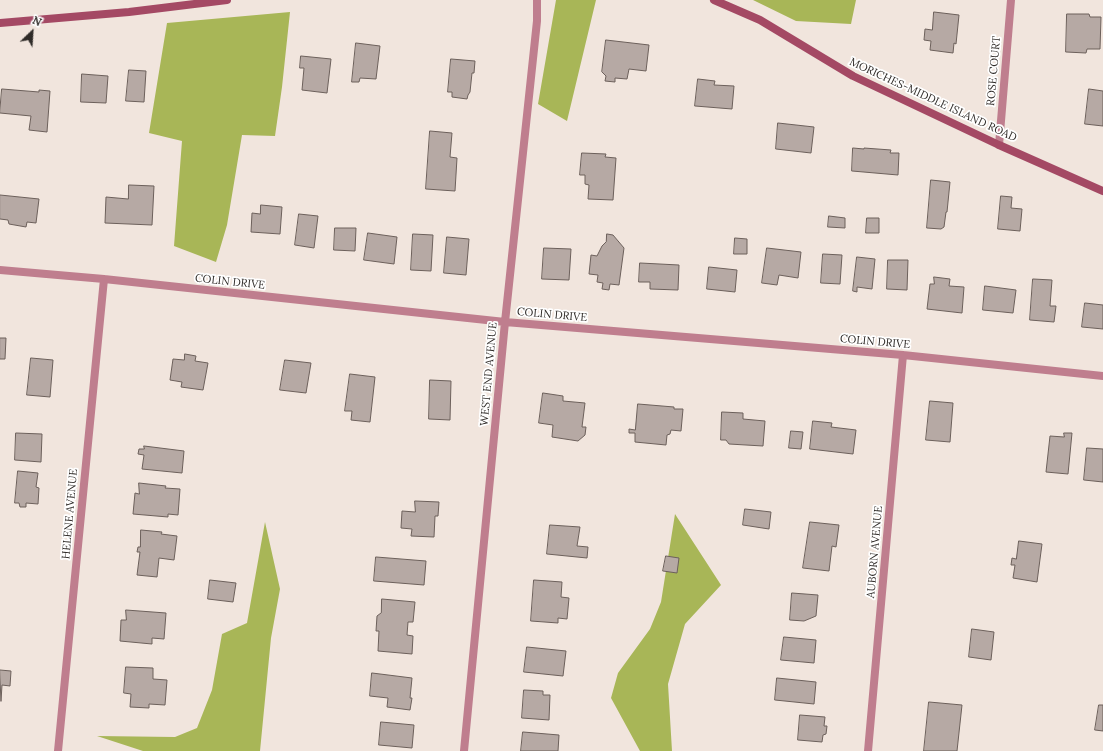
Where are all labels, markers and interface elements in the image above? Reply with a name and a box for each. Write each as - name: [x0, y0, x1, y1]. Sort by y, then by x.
- north arrow: [12, 12, 52, 52]
- text: N: [30, 13, 44, 29]
- street label: ROSE COURT: [984, 35, 1004, 107]
- street label: MORICHES-MIDDLE ISLAND ROAD: [847, 55, 1019, 145]
- street label: COLIN DRIVE: [194, 272, 266, 292]
- street label: COLIN DRIVE: [516, 305, 588, 325]
- street label: WEST END AVENUE: [478, 321, 500, 427]
- street label: COLIN DRIVE: [839, 332, 911, 352]
- street label: HELENE AVENUE: [59, 468, 81, 560]
- street label: AUBORN AVENUE: [864, 505, 886, 599]

